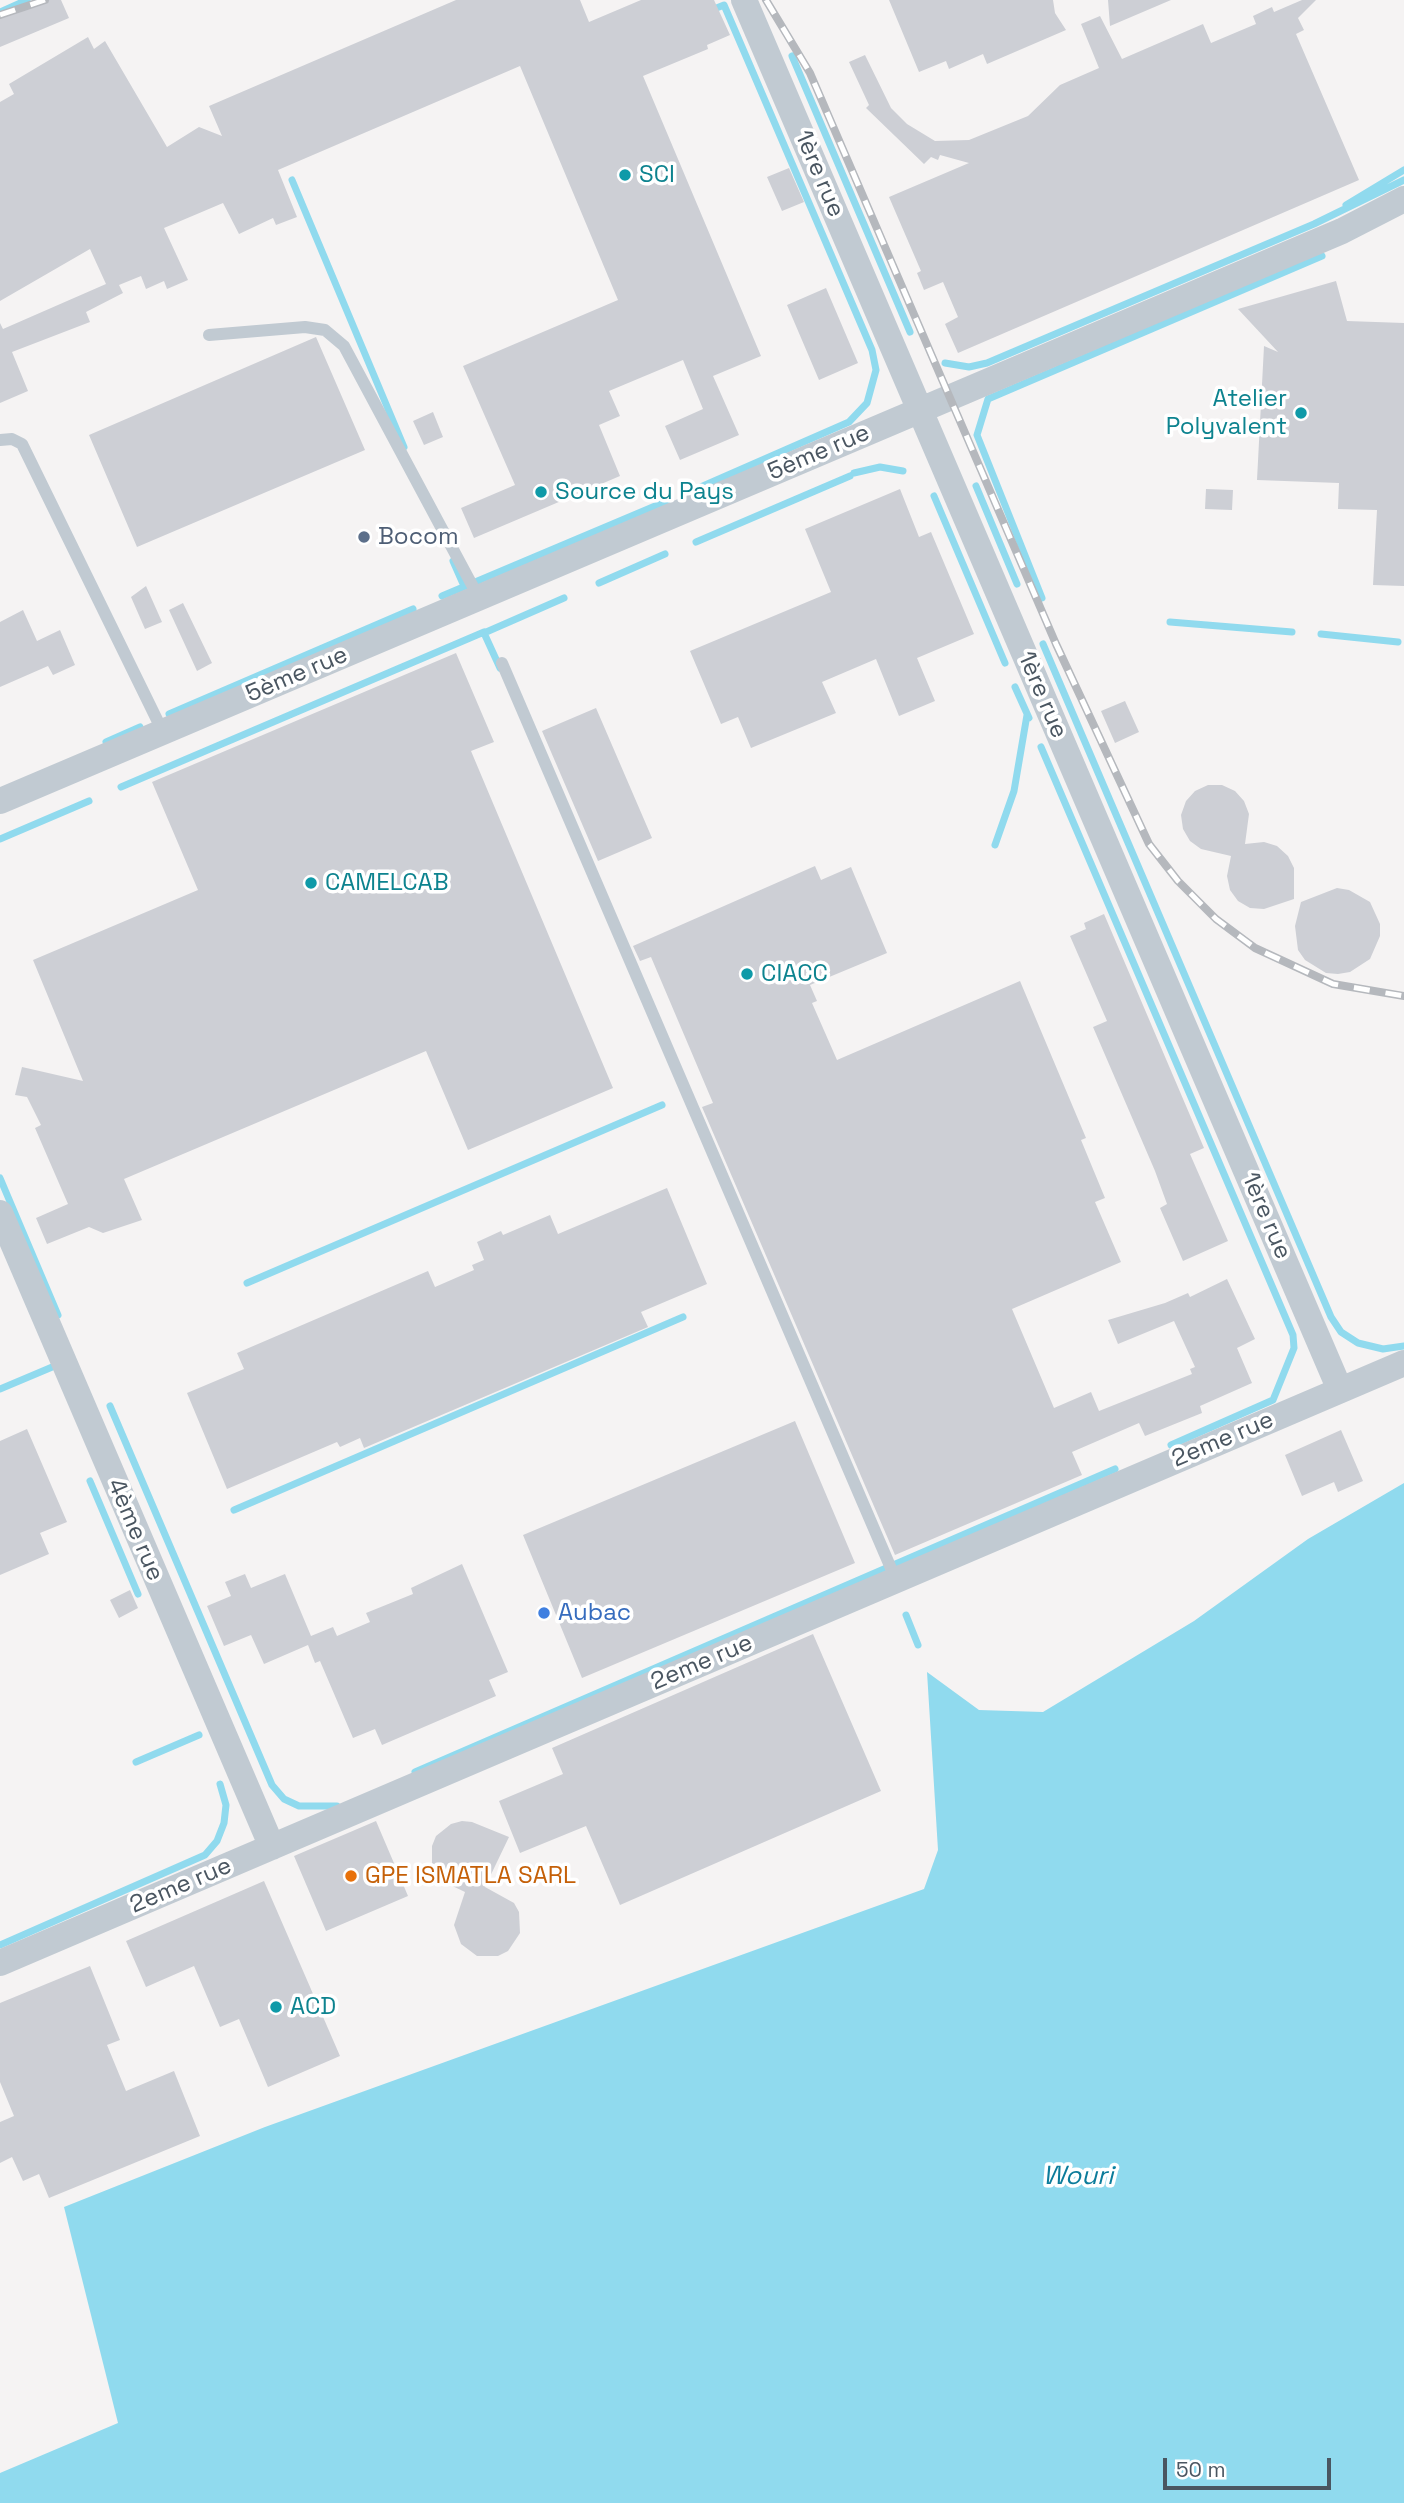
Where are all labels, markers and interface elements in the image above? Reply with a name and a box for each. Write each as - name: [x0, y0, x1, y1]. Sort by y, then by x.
- street label: 1ère rue: [788, 126, 850, 222]
- place label: SCI: [639, 161, 675, 189]
- marker: SCI: [617, 167, 633, 183]
- place label: Atelier Polyvalent: [1166, 385, 1287, 441]
- marker: Atelier Polyvalent: [1293, 405, 1309, 421]
- street label: 5ème rue: [764, 419, 874, 487]
- place label: Source du Pays: [555, 478, 734, 506]
- marker: Source du Pays: [533, 484, 549, 500]
- place label: Bocom: [378, 523, 459, 551]
- marker: Bocom: [356, 529, 372, 545]
- street label: 5ème rue: [242, 641, 352, 709]
- street label: 1ère rue: [1011, 647, 1073, 743]
- place label: CAMELCAB: [325, 869, 449, 897]
- marker: CAMELCAB: [303, 875, 319, 891]
- place label: CIACC: [761, 960, 828, 988]
- marker: CIACC: [739, 966, 755, 982]
- street label: 1ère rue: [1235, 1168, 1297, 1264]
- street label: 2eme rue: [1168, 1406, 1278, 1474]
- street label: 4ème rue: [101, 1475, 169, 1585]
- place label: Aubac: [558, 1599, 631, 1627]
- marker: Aubac: [536, 1605, 552, 1621]
- street label: 2eme rue: [647, 1629, 757, 1697]
- street label: 2eme rue: [126, 1852, 236, 1920]
- place label: GPE ISMATLA SARL: [365, 1862, 576, 1890]
- marker: GPE ISMATLA SARL: [343, 1868, 359, 1884]
- place label: ACD: [290, 1993, 336, 2021]
- marker: ACD: [268, 1999, 284, 2015]
- water label: Wouri: [1043, 2161, 1113, 2193]
- scale bar: [1166, 2444, 1334, 2488]
- text: 50 m: [1176, 2456, 1226, 2483]

